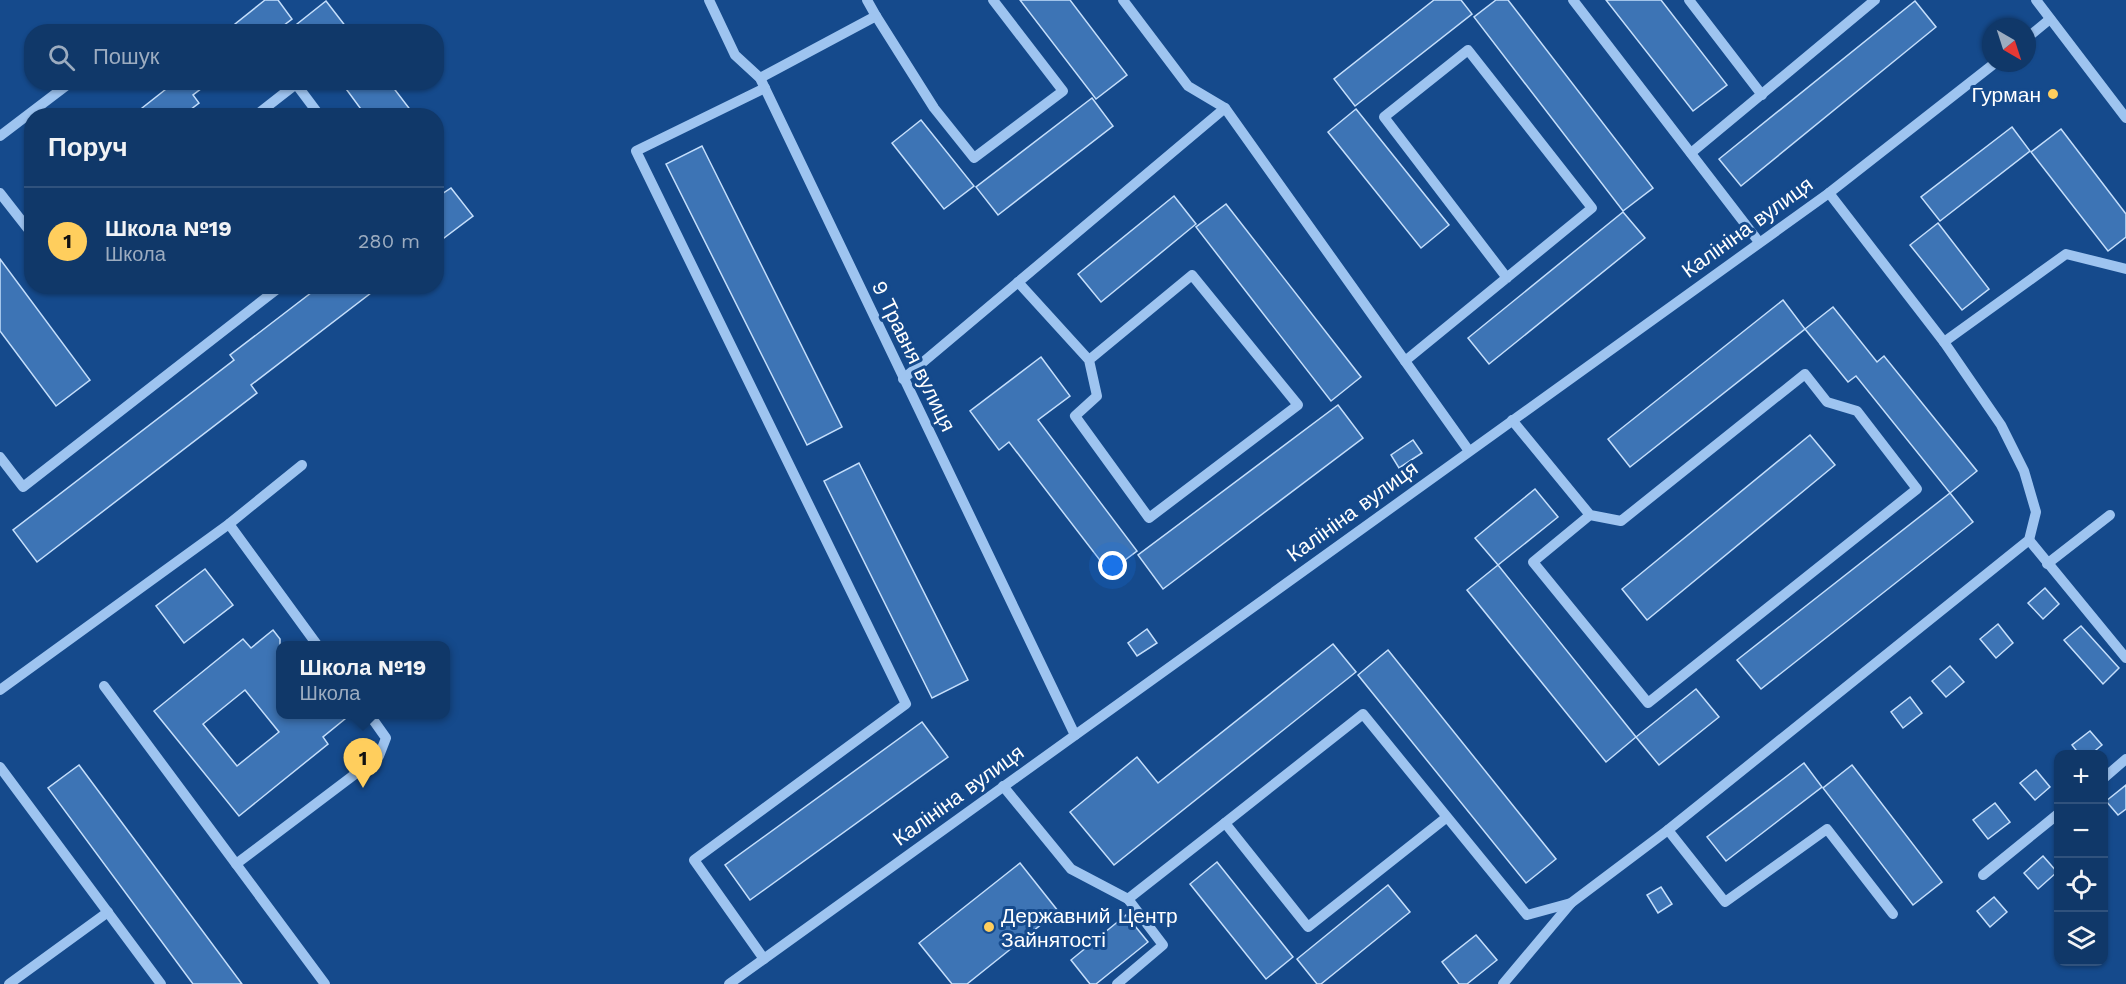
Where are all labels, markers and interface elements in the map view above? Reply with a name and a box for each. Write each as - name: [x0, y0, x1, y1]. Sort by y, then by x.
- north arrow: [1982, 18, 2036, 72]
- search box: [24, 24, 444, 90]
- icon: search: [45, 41, 78, 74]
- text: Пошук: [93, 44, 159, 69]
- place label: Гурман: [1971, 82, 2041, 107]
- marker: Гурман: [2046, 87, 2060, 101]
- text: Поруч: [48, 132, 128, 162]
- street label: Калініна вулиця: [1677, 171, 1817, 283]
- text: Школа №19: [105, 216, 232, 241]
- text: 1: [63, 229, 72, 253]
- text: 280 m: [358, 229, 420, 253]
- text: Школа: [105, 242, 166, 266]
- street label: 9 Травня вулиця: [867, 277, 961, 435]
- street label: Калініна вулиця: [1282, 455, 1422, 567]
- your location: [1098, 551, 1127, 580]
- popup: [276, 641, 450, 719]
- text: Школа №19: [300, 655, 426, 680]
- text: Школа: [300, 681, 360, 705]
- pin: 1: [344, 738, 382, 788]
- street label: Калініна вулиця: [888, 739, 1028, 851]
- map controls: [2054, 750, 2108, 966]
- button: +: [2054, 750, 2108, 804]
- button: −: [2054, 804, 2108, 858]
- button: locate: [2054, 858, 2108, 912]
- place label: Державний Центр Зайнятості: [1001, 903, 1178, 952]
- button: layers: [2054, 912, 2108, 966]
- marker: Державний Центр Зайнятості: [982, 920, 996, 934]

